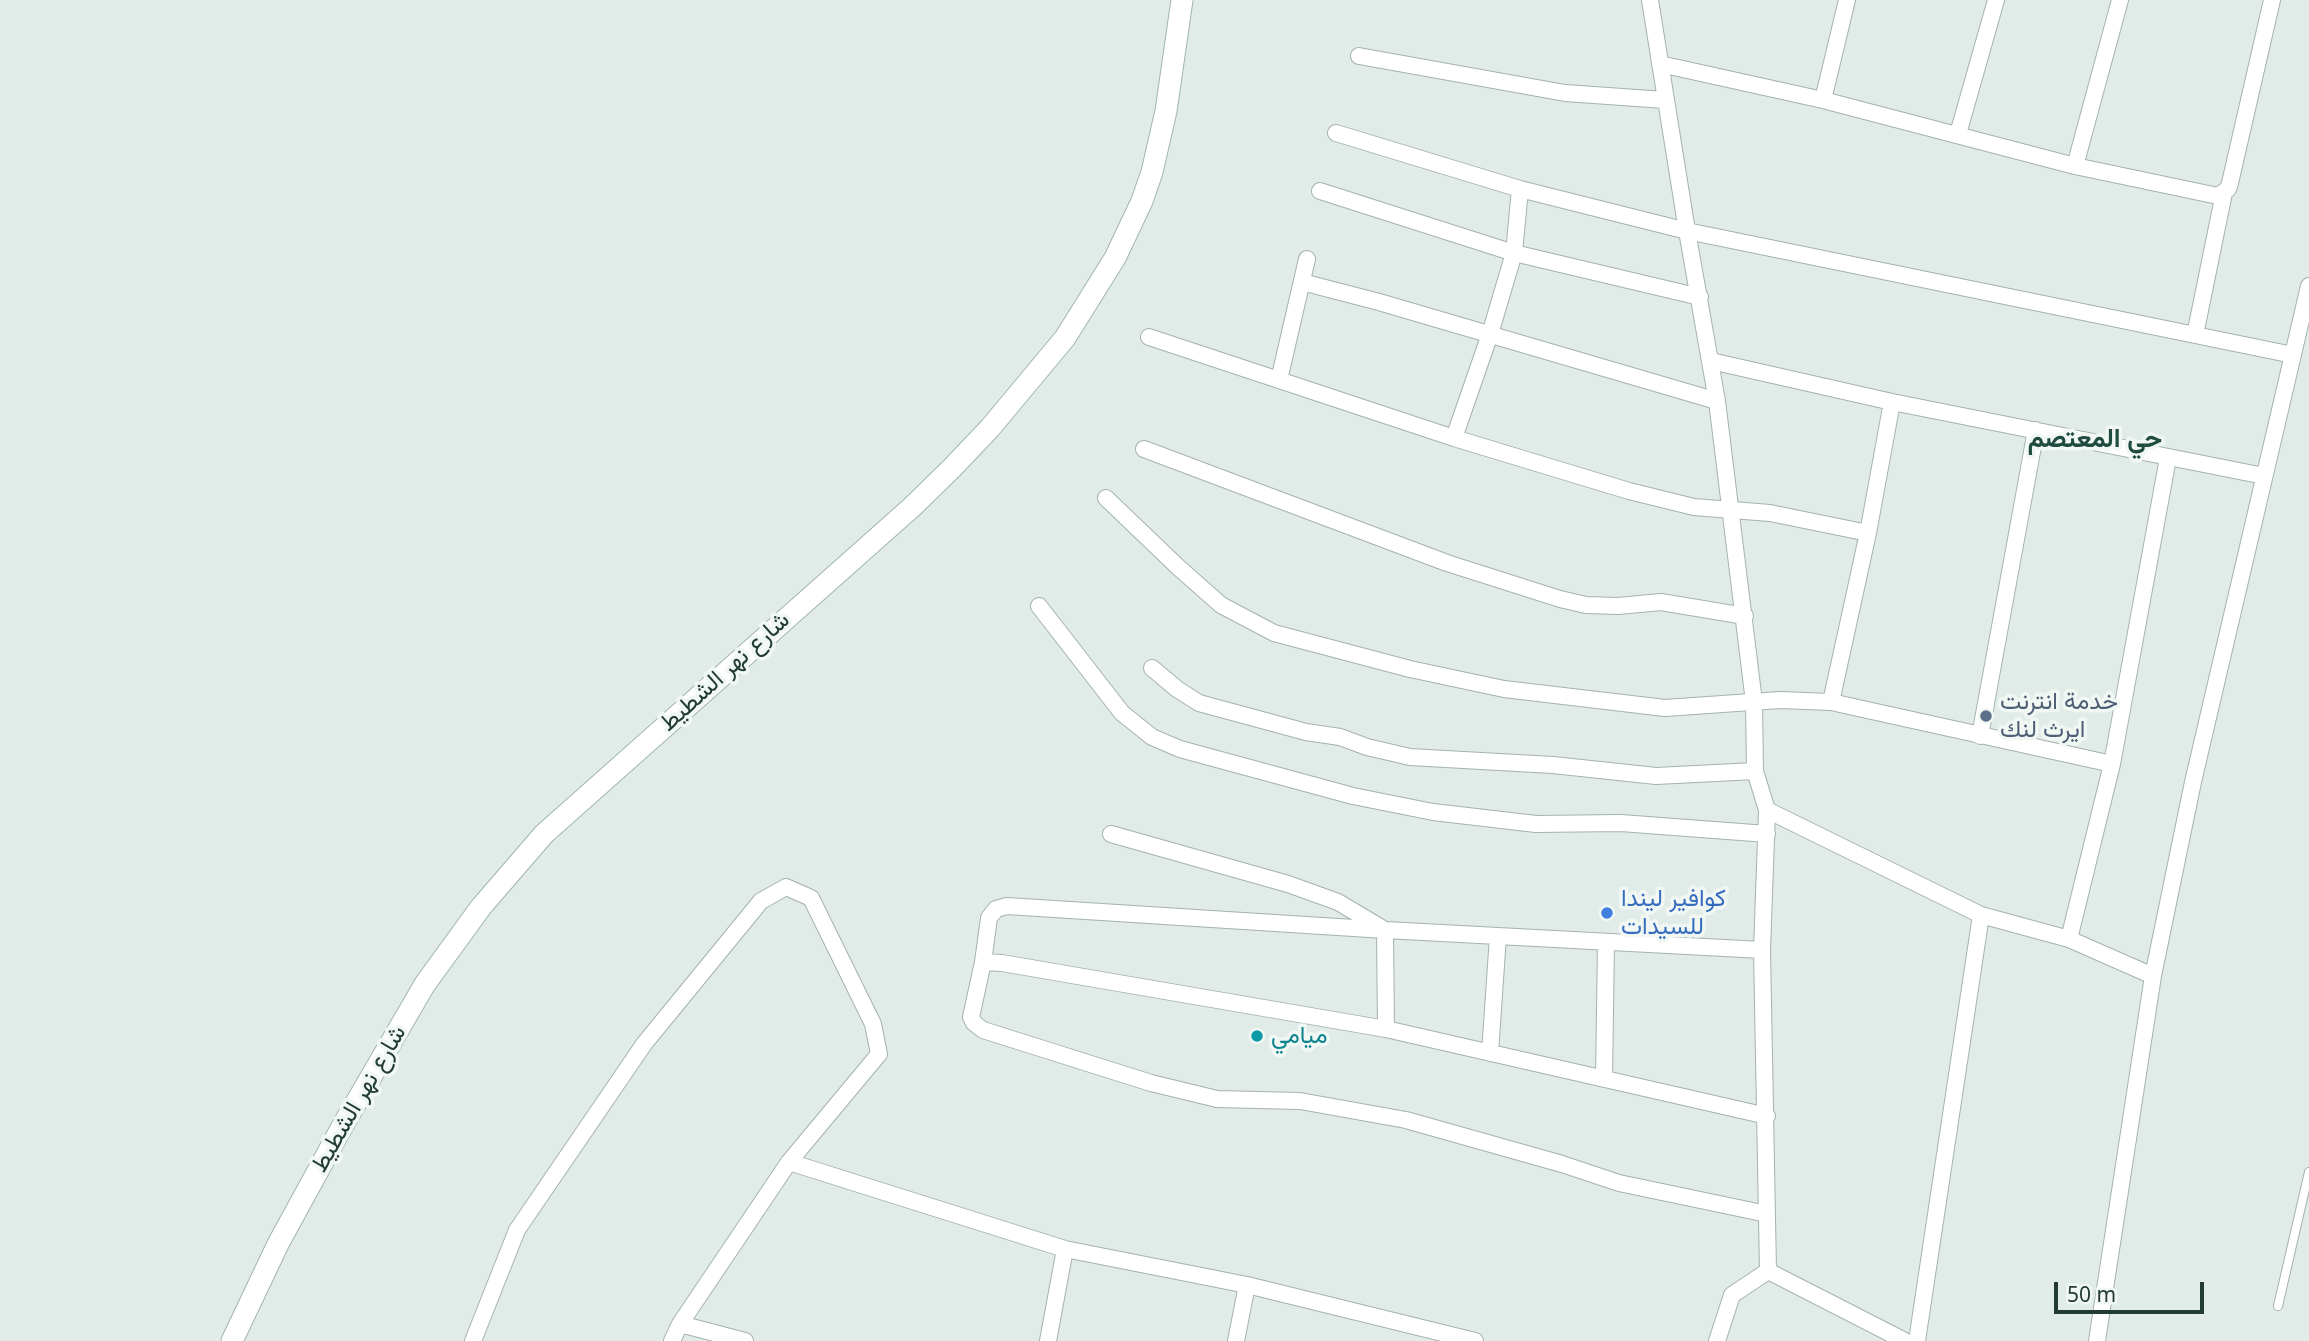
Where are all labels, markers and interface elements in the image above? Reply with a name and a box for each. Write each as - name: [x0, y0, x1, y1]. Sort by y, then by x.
- district label: حي المعتصم: [2028, 424, 2162, 456]
- street label: شارع نهر الشطيط: [654, 606, 796, 738]
- place label: خدمة انترنت ايرث لنك: [2000, 688, 2118, 744]
- marker: خدمة انترنت ايرث لنك: [1978, 708, 1994, 724]
- place label: كوافير ليندا للسيدات: [1621, 885, 1726, 941]
- marker: كوافير ليندا للسيدات: [1599, 905, 1615, 921]
- street label: شارع نهر الشطيط: [305, 1020, 413, 1178]
- place label: ميامي: [1271, 1022, 1328, 1050]
- marker: ميامي: [1249, 1028, 1265, 1044]
- scale bar: [2057, 1268, 2208, 1312]
- text: 50 m: [2067, 1280, 2116, 1308]

